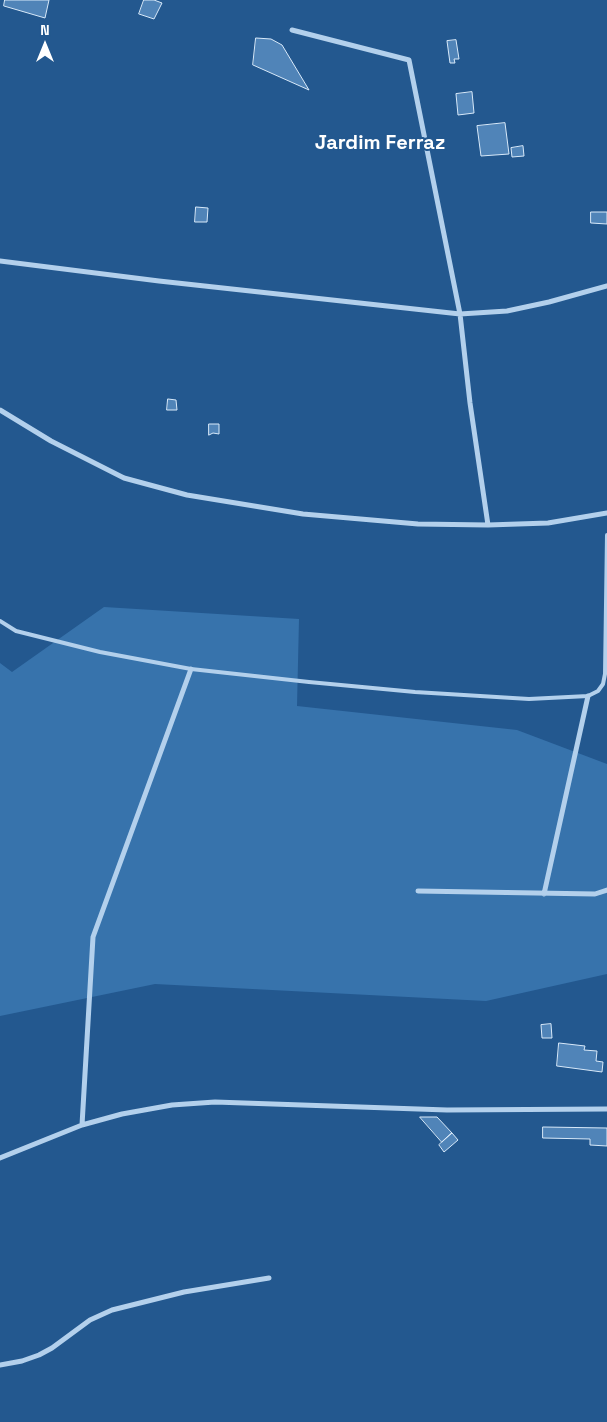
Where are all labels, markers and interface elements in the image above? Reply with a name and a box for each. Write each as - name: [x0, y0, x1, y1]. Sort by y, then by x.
- north arrow: [20, 20, 70, 70]
- text: N: [40, 21, 50, 39]
- district label: Jardim Ferraz: [315, 132, 445, 156]

